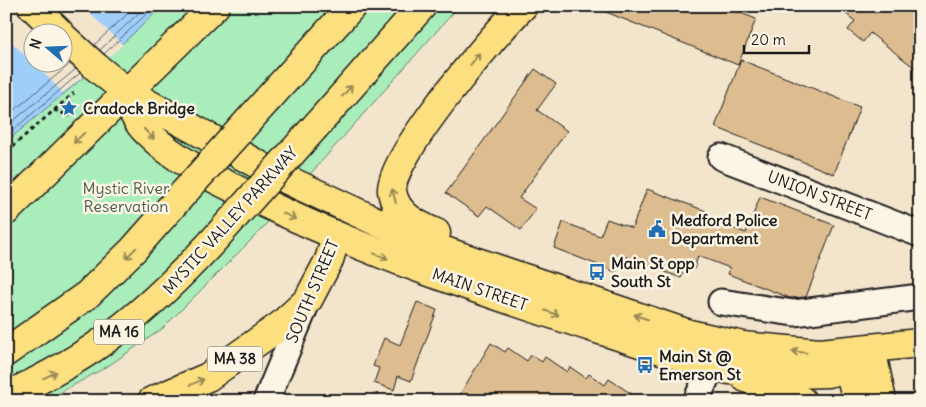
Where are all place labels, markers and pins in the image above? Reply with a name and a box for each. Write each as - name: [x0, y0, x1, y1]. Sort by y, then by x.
- place icon: Cradock Bridge: [59, 98, 79, 118]
- place label: Cradock Bridge: [83, 98, 195, 119]
- place label: Medford Police Department: [671, 210, 778, 249]
- public building icon: Medford Police Department: [647, 219, 667, 239]
- place label: Main St opp South St: [611, 253, 695, 291]
- bus stop icon: Main St opp South St: [587, 262, 607, 282]
- place label: Main St @ Emerson St: [659, 346, 741, 384]
- bus stop icon: Main St @ Emerson St: [635, 355, 655, 375]

